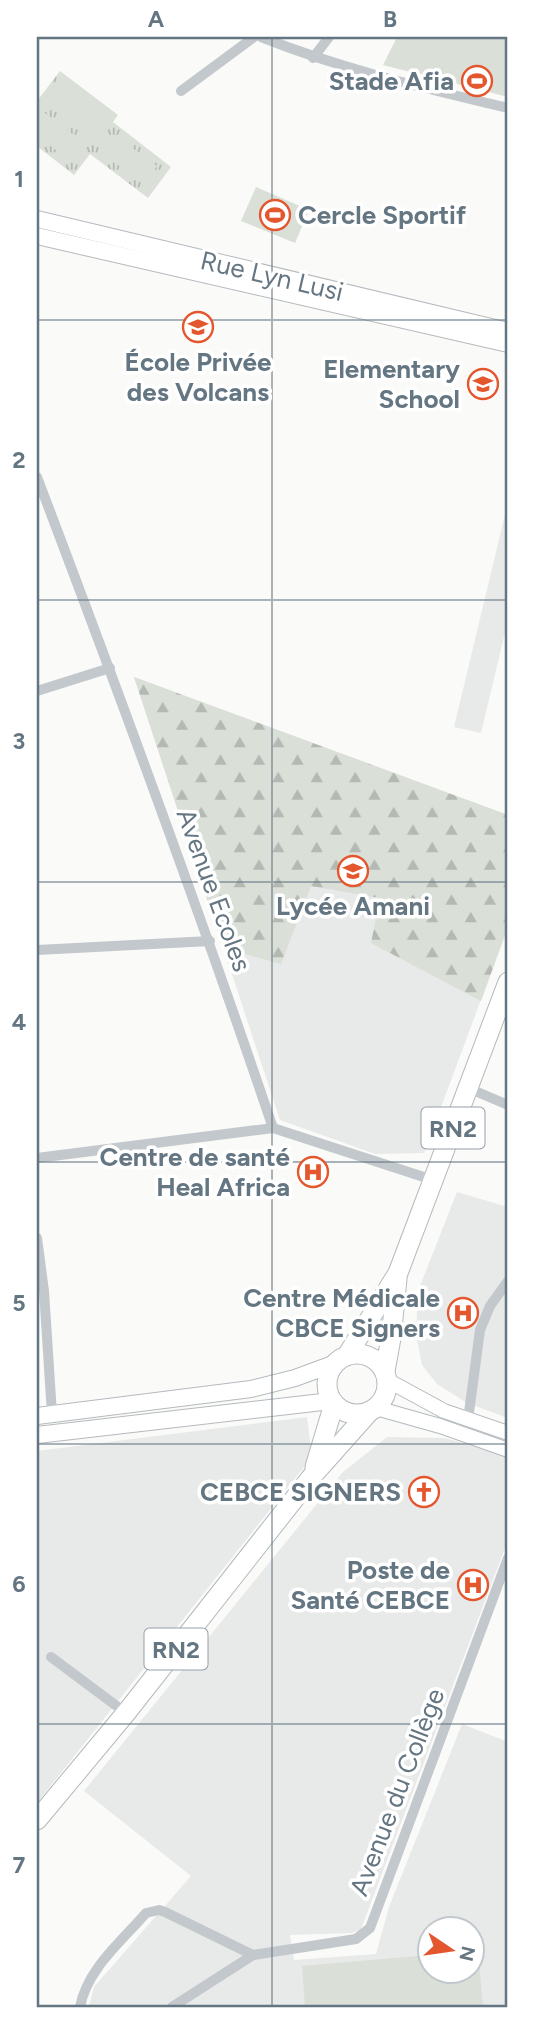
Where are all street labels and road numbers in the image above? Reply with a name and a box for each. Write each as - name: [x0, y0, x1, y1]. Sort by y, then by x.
- street label: Rue Lyn Lusi: [197, 244, 347, 308]
- street label: Avenue Ecoles: [170, 804, 258, 976]
- road number: RN2: [421, 1108, 484, 1148]
- road number: RN2: [144, 1629, 208, 1670]
- street label: Avenue du Collège: [343, 1684, 451, 1900]

